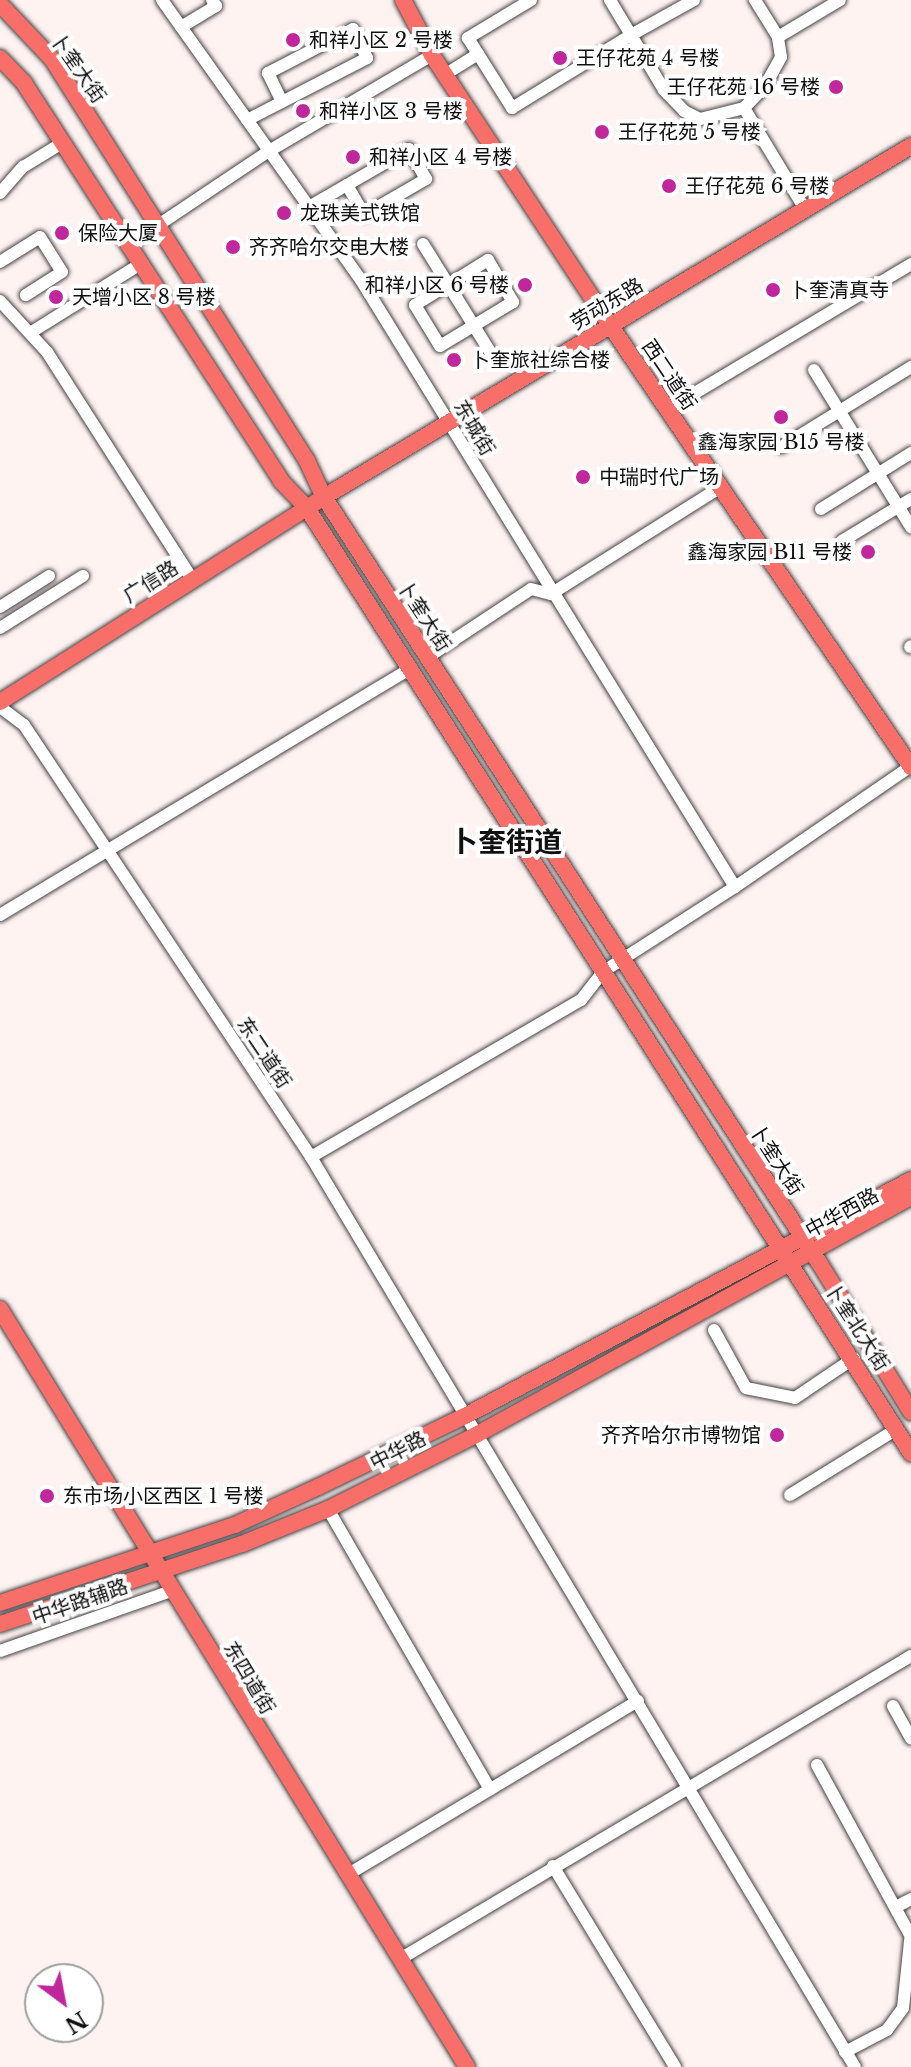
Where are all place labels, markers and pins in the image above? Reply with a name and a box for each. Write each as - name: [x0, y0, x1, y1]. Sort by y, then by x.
- place label: 和祥小区 2 号楼: [309, 28, 453, 52]
- marker: 和祥小区 2 号楼: [284, 31, 302, 49]
- place label: 王仔花苑 4 号楼: [576, 46, 719, 70]
- marker: 王仔花苑 4 号楼: [551, 49, 569, 67]
- place label: 王仔花苑 16 号楼: [667, 75, 820, 99]
- marker: 王仔花苑 16 号楼: [827, 78, 845, 96]
- place label: 和祥小区 3 号楼: [319, 99, 463, 123]
- marker: 和祥小区 3 号楼: [294, 102, 312, 120]
- place label: 王仔花苑 5 号楼: [618, 120, 761, 144]
- marker: 王仔花苑 5 号楼: [593, 123, 611, 141]
- place label: 和祥小区 4 号楼: [369, 145, 512, 169]
- marker: 和祥小区 4 号楼: [344, 148, 362, 166]
- place label: 王仔花苑 6 号楼: [685, 174, 829, 198]
- marker: 王仔花苑 6 号楼: [660, 177, 678, 195]
- place label: 龙珠美式铁馆: [300, 201, 420, 225]
- marker: 龙珠美式铁馆: [275, 204, 293, 222]
- place label: 保险大厦: [78, 221, 158, 245]
- marker: 保险大厦: [53, 224, 71, 242]
- place label: 齐齐哈尔交电大楼: [249, 235, 409, 259]
- marker: 齐齐哈尔交电大楼: [224, 238, 242, 256]
- place label: 和祥小区 6 号楼: [365, 273, 509, 297]
- marker: 和祥小区 6 号楼: [516, 276, 534, 294]
- place label: 卜奎清真寺: [789, 278, 889, 302]
- marker: 卜奎清真寺: [764, 281, 782, 299]
- place label: 天增小区 8 号楼: [72, 285, 216, 309]
- marker: 天增小区 8 号楼: [47, 288, 65, 306]
- place label: 卜奎旅社综合楼: [470, 348, 610, 372]
- marker: 卜奎旅社综合楼: [445, 351, 463, 369]
- marker: 鑫海家园 B15 号楼: [772, 408, 790, 426]
- place label: 鑫海家园 B15 号楼: [697, 430, 865, 454]
- place label: 中瑞时代广场: [599, 465, 719, 489]
- marker: 中瑞时代广场: [574, 468, 592, 486]
- place label: 鑫海家园 B11 号楼: [687, 540, 852, 564]
- marker: 鑫海家园 B11 号楼: [859, 543, 877, 561]
- place label: 齐齐哈尔市博物馆: [601, 1423, 761, 1447]
- marker: 齐齐哈尔市博物馆: [768, 1426, 786, 1444]
- place label: 东市场小区西区 1 号楼: [63, 1484, 263, 1508]
- marker: 东市场小区西区 1 号楼: [38, 1487, 56, 1505]

